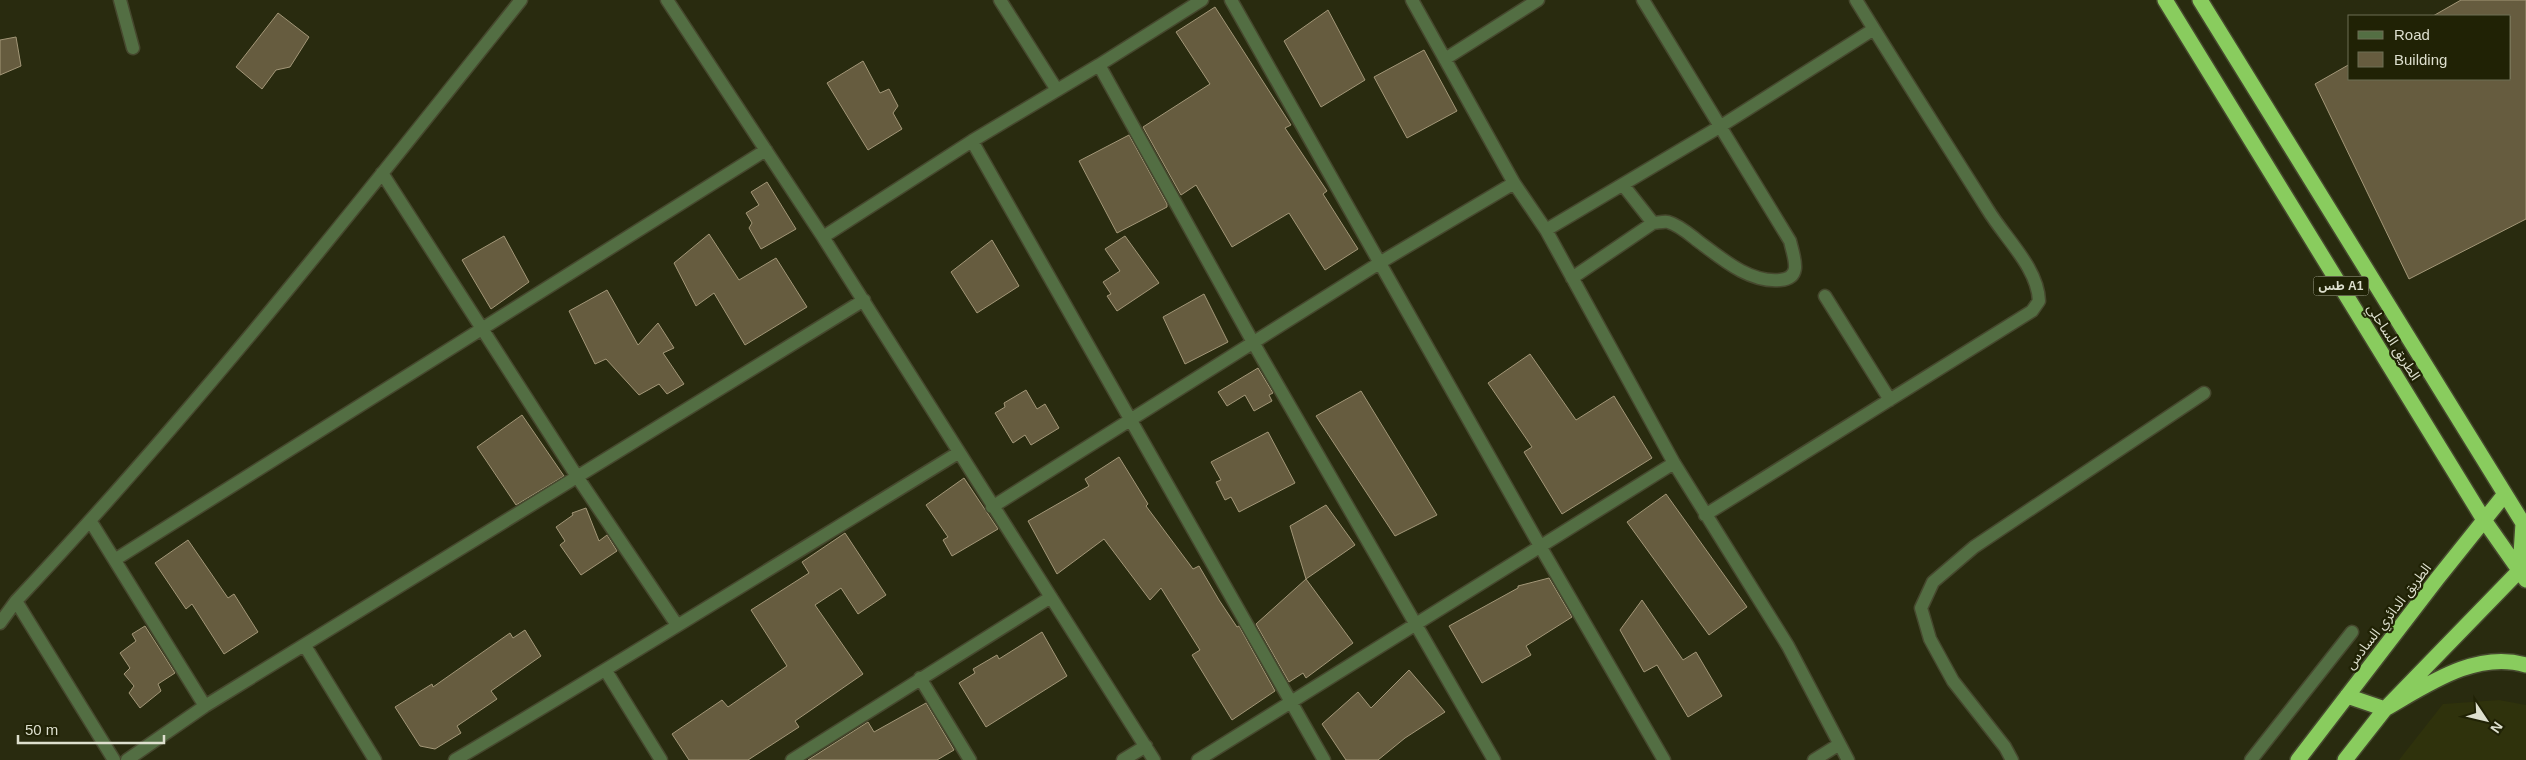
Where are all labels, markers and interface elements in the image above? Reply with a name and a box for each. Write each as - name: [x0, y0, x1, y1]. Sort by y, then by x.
- legend: [2348, 15, 2511, 80]
- text: Road: [2394, 26, 2430, 43]
- text: Building: [2394, 51, 2447, 68]
- road number: طس A1: [2314, 276, 2368, 296]
- street label: الطريق الساحلي: [2361, 301, 2424, 385]
- street label: الطريق الدائري السادس: [2342, 560, 2437, 674]
- north arrow: [2461, 695, 2511, 745]
- scale bar: [18, 712, 164, 744]
- text: N: [2487, 719, 2506, 736]
- text: 50 m: [25, 721, 58, 738]

